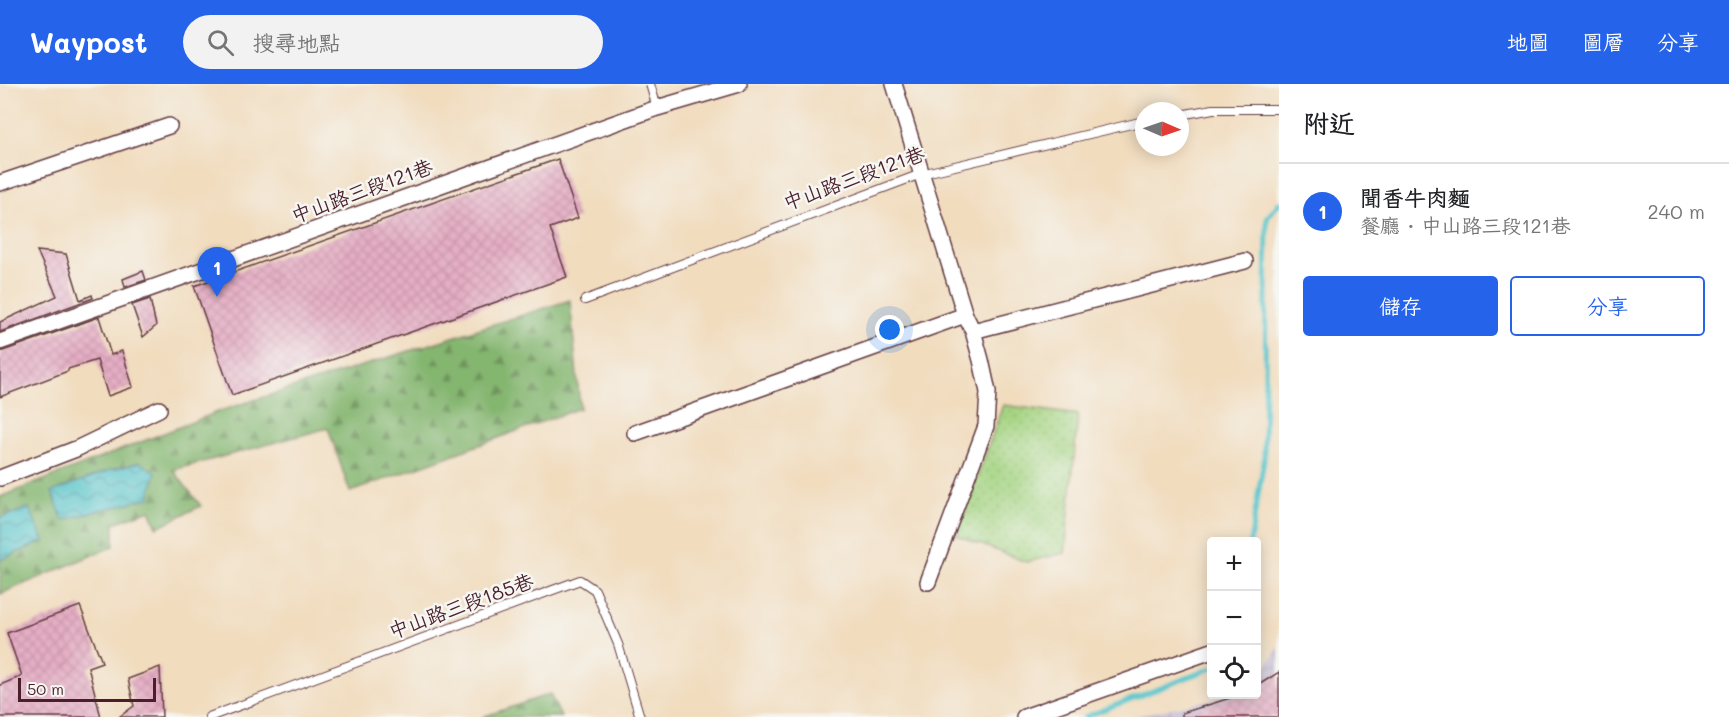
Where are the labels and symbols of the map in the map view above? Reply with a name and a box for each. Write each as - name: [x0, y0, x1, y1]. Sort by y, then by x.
- north arrow: [1135, 102, 1189, 156]
- street label: 中山路三段121巷: [779, 139, 929, 215]
- street label: 中山路三段121巷: [287, 152, 437, 228]
- pin: 1: [198, 248, 236, 297]
- your location: [875, 315, 904, 344]
- street label: 中山路三段185巷: [384, 566, 538, 643]
- scale bar: [18, 675, 156, 702]

